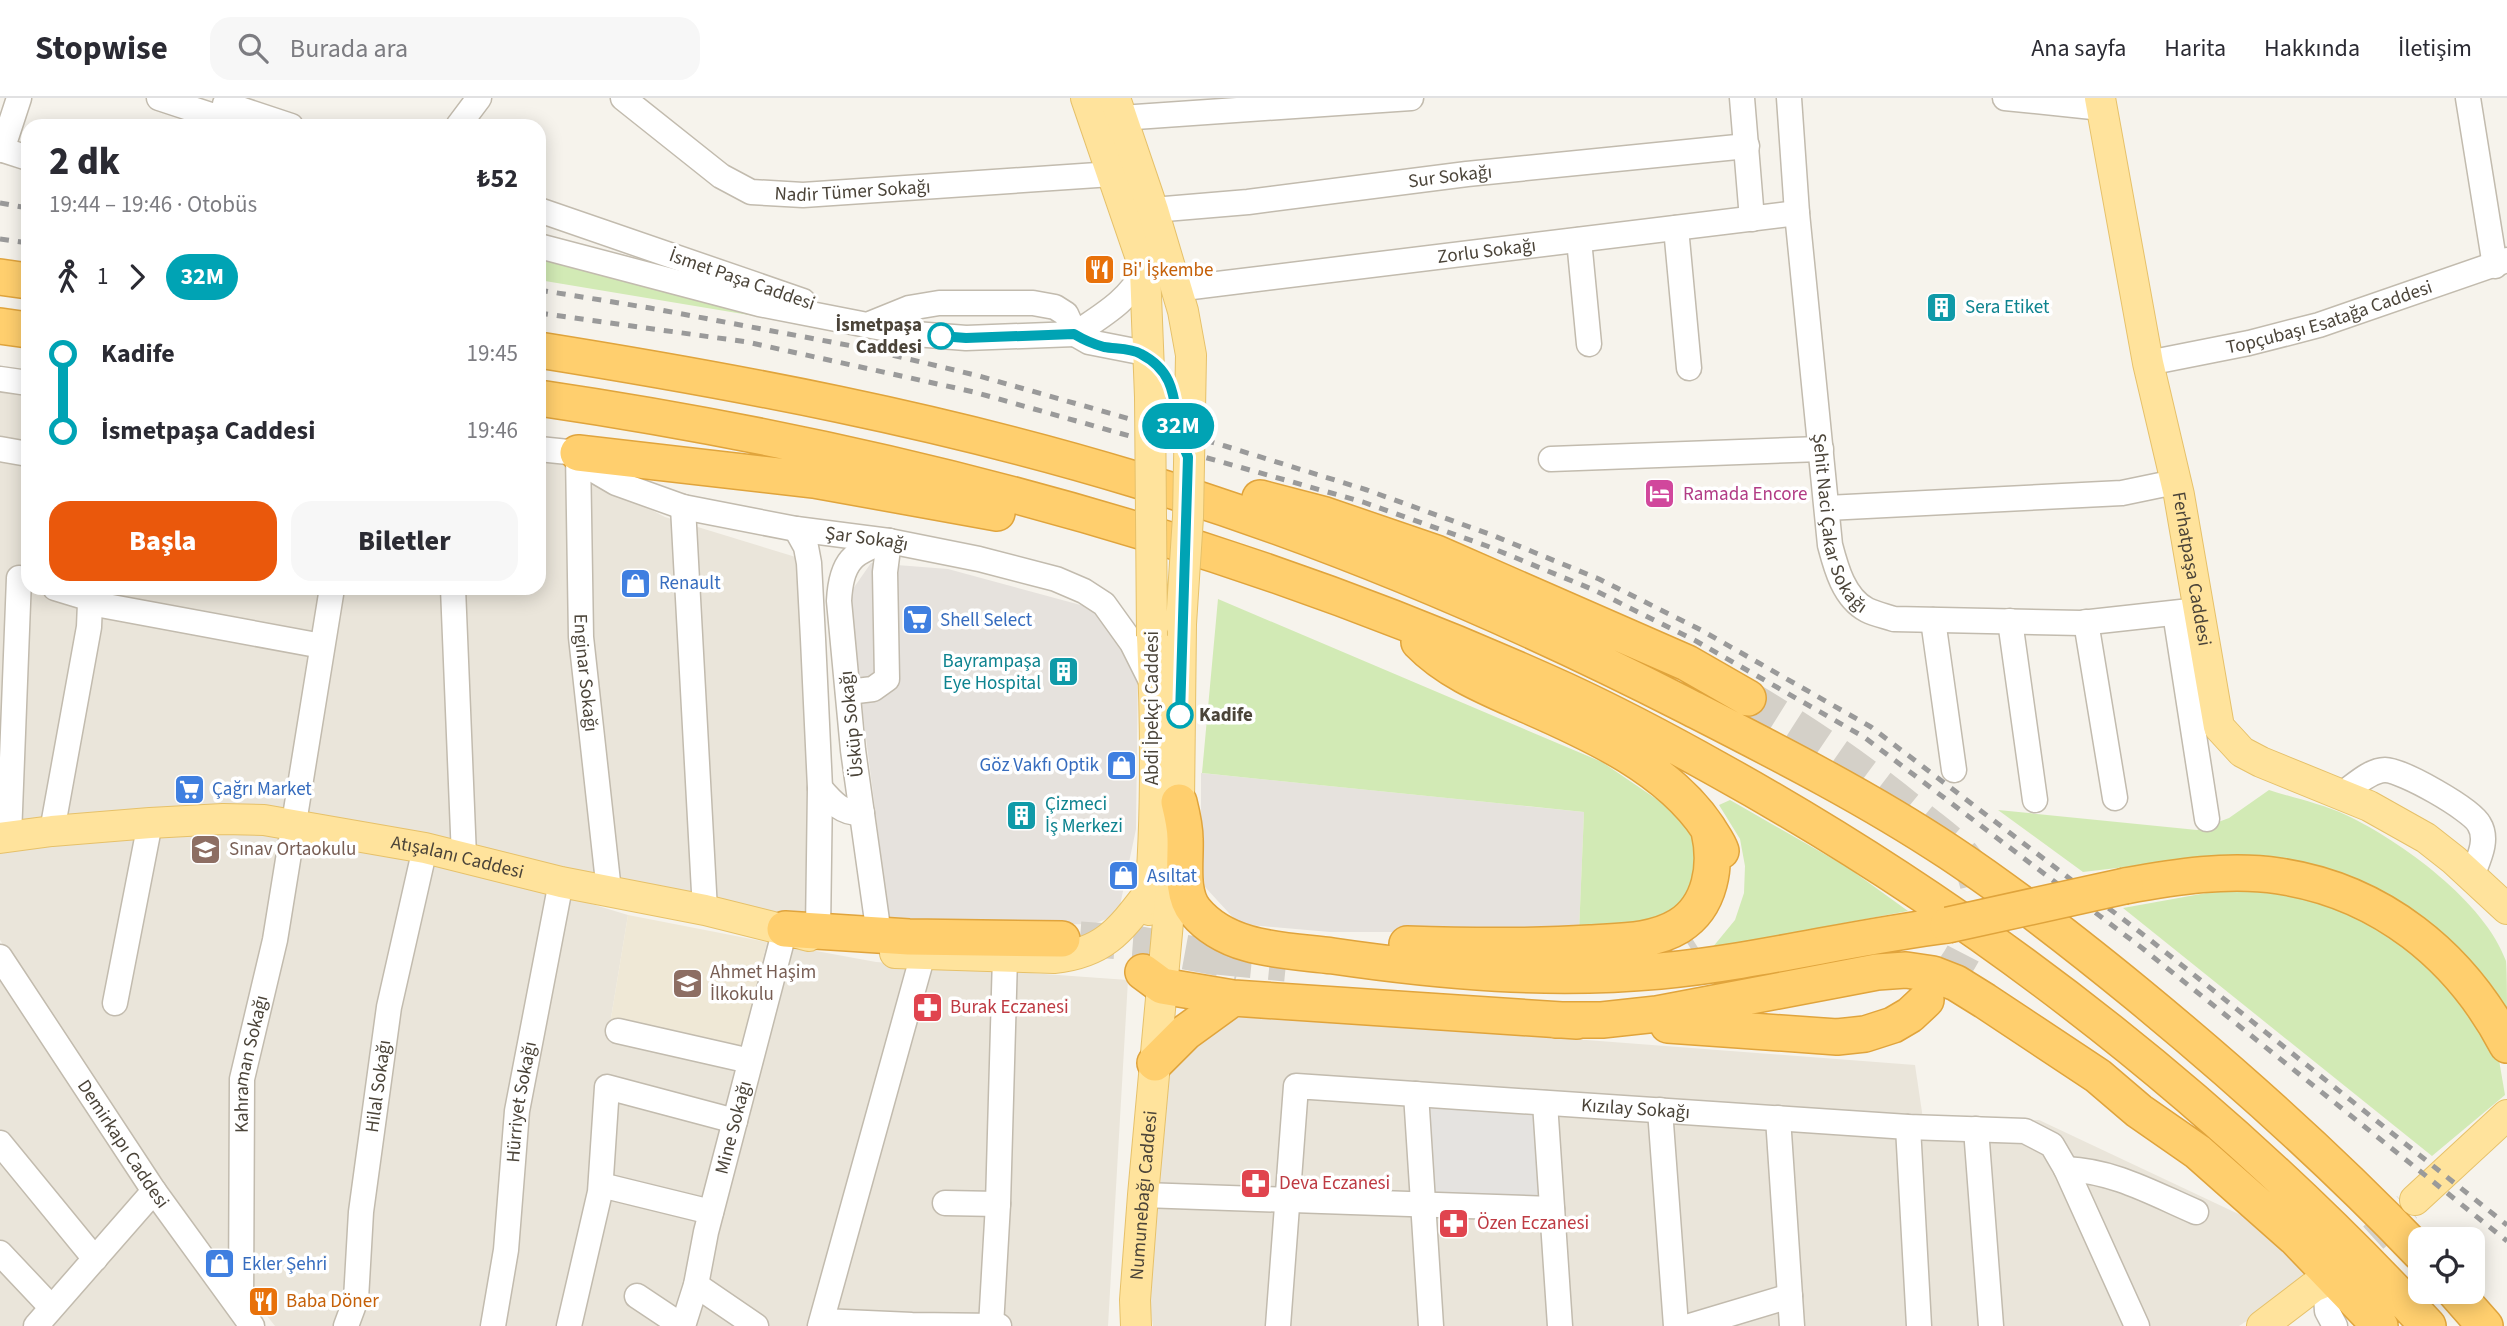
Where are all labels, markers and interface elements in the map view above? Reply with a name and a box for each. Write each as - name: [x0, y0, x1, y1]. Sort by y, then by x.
- search box: [210, 17, 700, 80]
- text: Stopwise: [35, 25, 168, 72]
- icon: search: [234, 29, 272, 67]
- text: Burada ara: [290, 30, 408, 67]
- text: Ana sayfa: [2031, 31, 2126, 66]
- text: Harita: [2164, 31, 2226, 66]
- text: Hakkında: [2264, 31, 2360, 66]
- text: İletişim: [2398, 31, 2472, 66]
- text: 2 dk: [49, 135, 120, 189]
- street label: Sur Sokağı: [1406, 158, 1493, 195]
- text: ₺52: [477, 160, 518, 197]
- street label: Nadir Tümer Sokağı: [774, 173, 931, 209]
- text: 19:44 – 19:46 · Otobüs: [49, 188, 257, 221]
- street label: Zorlu Sokağı: [1436, 232, 1538, 270]
- street label: İsmet Paşa Caddesi: [665, 242, 819, 318]
- restaurant icon: Bi' İşkembe: [1082, 253, 1116, 287]
- place label: Bi' İşkembe: [1122, 257, 1214, 284]
- icon: walk: [49, 258, 87, 296]
- icon: forward: [118, 258, 156, 296]
- text: 32M: [180, 259, 224, 294]
- text: 1: [97, 260, 108, 293]
- street label: Topçubaşı Esatağa Caddesi: [2224, 273, 2436, 361]
- building icon: Sera Etiket: [1925, 290, 1959, 324]
- place label: Sera Etiket: [1965, 294, 2050, 321]
- place label: İsmetpaşa Caddesi: [836, 312, 922, 361]
- marker: İsmetpaşa Caddesi: [928, 323, 954, 349]
- text: Kadife: [101, 335, 175, 372]
- text: 19:45: [467, 337, 518, 370]
- line badge: 32M: [1138, 403, 1218, 449]
- text: 32M: [1156, 408, 1200, 443]
- text: İsmetpaşa Caddesi: [101, 412, 315, 449]
- text: 19:46: [467, 414, 518, 447]
- street label: Şehit Naci Çakar Sokağı: [1805, 432, 1872, 620]
- hotel icon: Ramada Encore: [1643, 477, 1677, 511]
- place label: Ramada Encore: [1683, 481, 1807, 508]
- street label: Ferhatpaşa Caddesi: [2165, 490, 2218, 648]
- button: Başla: [49, 501, 277, 581]
- button: Biletler: [291, 501, 518, 581]
- street label: Şar Sokağı: [824, 519, 911, 558]
- shop icon: Renault: [619, 566, 653, 600]
- place label: Renault: [659, 570, 721, 597]
- supermarket icon: Shell Select: [900, 603, 934, 637]
- place label: Shell Select: [940, 607, 1033, 634]
- street label: Enginar Sokağı: [567, 613, 605, 733]
- street label: Abdi İpekçi Caddesi: [1139, 631, 1166, 785]
- place label: Bayrampaşa Eye Hospital: [943, 648, 1041, 697]
- building icon: Bayrampaşa Eye Hospital: [1047, 655, 1081, 689]
- street label: Üsküp Sokağı: [833, 669, 871, 779]
- marker: Kadife: [1167, 702, 1193, 728]
- place label: Kadife: [1199, 702, 1253, 729]
- shop icon: Göz Vakfı Optik: [1105, 748, 1139, 782]
- place label: Göz Vakfı Optik: [980, 752, 1100, 779]
- supermarket icon: Çağrı Market: [172, 772, 206, 806]
- place label: Çağrı Market: [212, 776, 312, 803]
- place label: Çizmeci İş Merkezi: [1045, 791, 1123, 840]
- building icon: Çizmeci İş Merkezi: [1005, 798, 1039, 832]
- street label: Atışalanı Caddesi: [389, 829, 527, 886]
- school or university icon: Sınav Ortaokulu: [189, 832, 223, 866]
- place label: Sınav Ortaokulu: [229, 836, 356, 863]
- shop icon: Asıltat: [1107, 859, 1141, 893]
- place label: Asıltat: [1147, 863, 1198, 890]
- place label: Ahmet Haşim İlkokulu: [710, 959, 816, 1008]
- school or university icon: Ahmet Haşim İlkokulu: [670, 966, 704, 1000]
- pharmacy icon: Burak Eczanesi: [910, 990, 944, 1024]
- street label: Kahraman Sokağı: [227, 992, 275, 1133]
- place label: Burak Eczanesi: [950, 994, 1069, 1021]
- street label: Hilal Sokağı: [358, 1038, 398, 1134]
- street label: Hürriyet Sokağı: [499, 1039, 544, 1164]
- street label: Demirkapı Caddesi: [71, 1074, 176, 1214]
- street label: Mine Sokağı: [708, 1078, 758, 1177]
- street label: Kızılay Sokağı: [1580, 1092, 1691, 1126]
- street label: Numunebağı Caddesi: [1123, 1109, 1164, 1281]
- pharmacy icon: Deva Eczanesi: [1239, 1166, 1273, 1200]
- place label: Deva Eczanesi: [1279, 1170, 1390, 1197]
- pharmacy icon: Özen Eczanesi: [1437, 1206, 1471, 1240]
- place label: Özen Eczanesi: [1477, 1210, 1589, 1237]
- map controls: [2408, 1227, 2485, 1304]
- button: locate: [2408, 1227, 2485, 1304]
- shop icon: Ekler Şehri: [202, 1247, 236, 1281]
- place label: Ekler Şehri: [242, 1251, 327, 1278]
- restaurant icon: Baba Döner: [246, 1284, 280, 1318]
- place label: Baba Döner: [286, 1288, 379, 1315]

